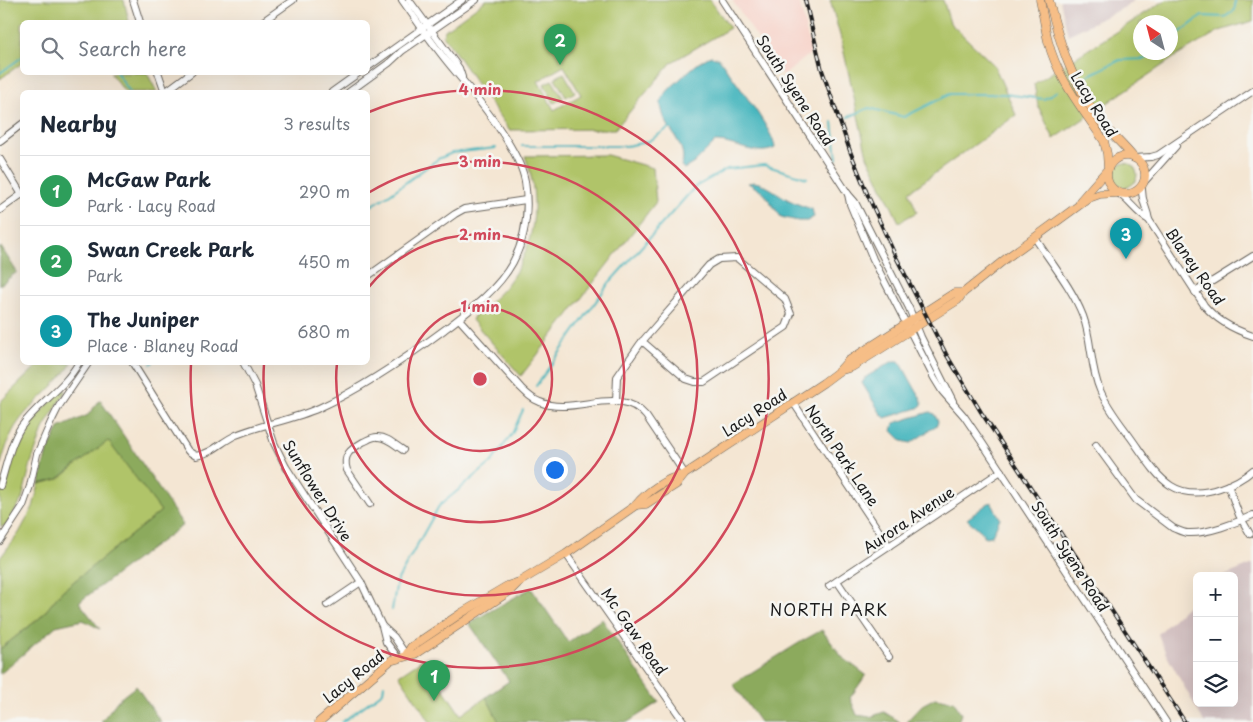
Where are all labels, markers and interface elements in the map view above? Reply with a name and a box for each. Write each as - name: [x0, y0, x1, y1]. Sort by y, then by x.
- north arrow: [1133, 15, 1178, 60]
- search box: [20, 20, 370, 75]
- pin: 2: [544, 24, 576, 65]
- street label: South Syene Road: [751, 30, 841, 150]
- icon: search: [38, 34, 66, 62]
- text: Search here: [78, 34, 187, 62]
- street label: Lacy Road: [1066, 67, 1124, 141]
- text: 4 min: [459, 77, 501, 100]
- text: Nearby: [40, 107, 117, 139]
- text: 3 results: [283, 111, 350, 135]
- text: 3 min: [459, 149, 501, 172]
- text: McGaw Park: [87, 165, 211, 193]
- text: 1: [52, 179, 60, 203]
- text: 290 m: [299, 179, 350, 203]
- text: Park · Lacy Road: [87, 193, 216, 217]
- pin: 3: [1110, 218, 1142, 259]
- text: 2 min: [459, 222, 501, 245]
- street label: Blaney Road: [1161, 222, 1231, 310]
- text: Swan Creek Park: [87, 235, 254, 263]
- text: 2: [50, 249, 62, 273]
- text: 450 m: [298, 249, 350, 273]
- text: Park: [87, 263, 123, 287]
- text: 1 min: [461, 294, 499, 317]
- text: The Juniper: [87, 305, 199, 333]
- text: 3: [51, 319, 61, 343]
- text: 680 m: [297, 319, 350, 343]
- text: Place · Blaney Road: [87, 333, 239, 357]
- centre of rings: [471, 370, 489, 388]
- street label: Lacy Road: [717, 382, 791, 442]
- street label: North Park Lane: [800, 399, 886, 511]
- street label: Sunflower Drive: [277, 435, 359, 545]
- your location: [542, 457, 568, 483]
- street label: Aurora Avenue: [858, 480, 958, 558]
- street label: South Syene Road: [1026, 496, 1116, 616]
- map controls: [1193, 572, 1238, 707]
- button: +: [1193, 572, 1238, 617]
- street label: Mc Gaw Road: [596, 583, 674, 680]
- district label: NORTH PARK: [770, 597, 888, 621]
- button: −: [1193, 617, 1238, 662]
- street label: Lacy Road: [317, 644, 389, 708]
- pin: 1: [418, 660, 450, 701]
- button: layers: [1193, 662, 1238, 707]

